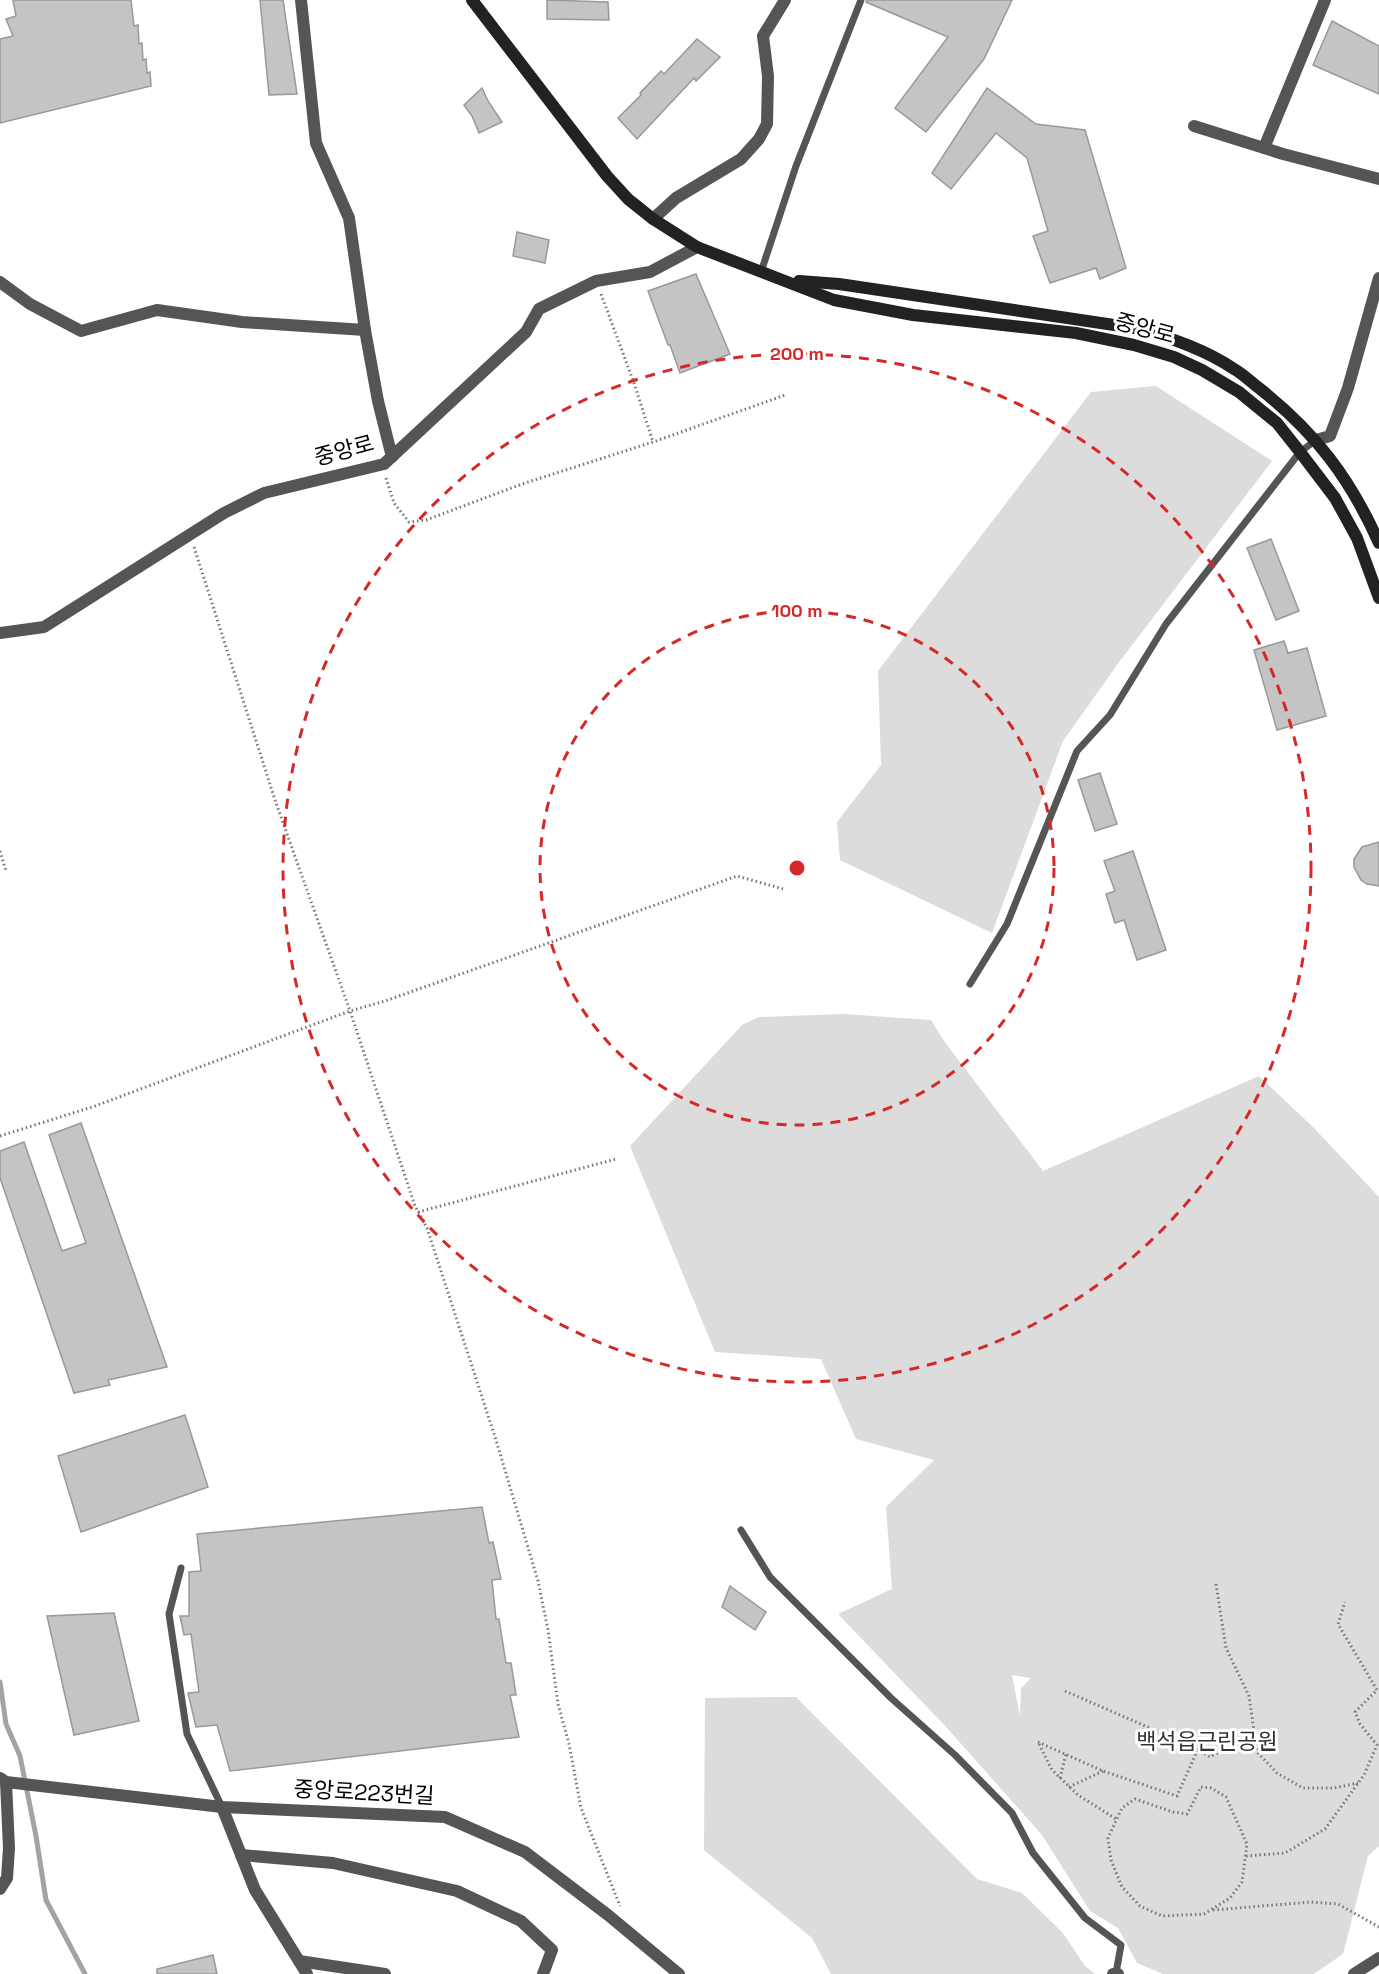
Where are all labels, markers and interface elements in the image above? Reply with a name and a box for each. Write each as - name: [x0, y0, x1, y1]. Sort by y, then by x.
- street label: 중앙로: [1112, 307, 1178, 349]
- text: 200 m: [770, 342, 824, 365]
- street label: 중앙로: [311, 429, 377, 471]
- text: 100 m: [771, 599, 823, 622]
- centre of rings: [787, 858, 807, 878]
- park label: 백석읍근린공원: [1136, 1727, 1278, 1755]
- street label: 중앙로223번길: [293, 1774, 435, 1810]

